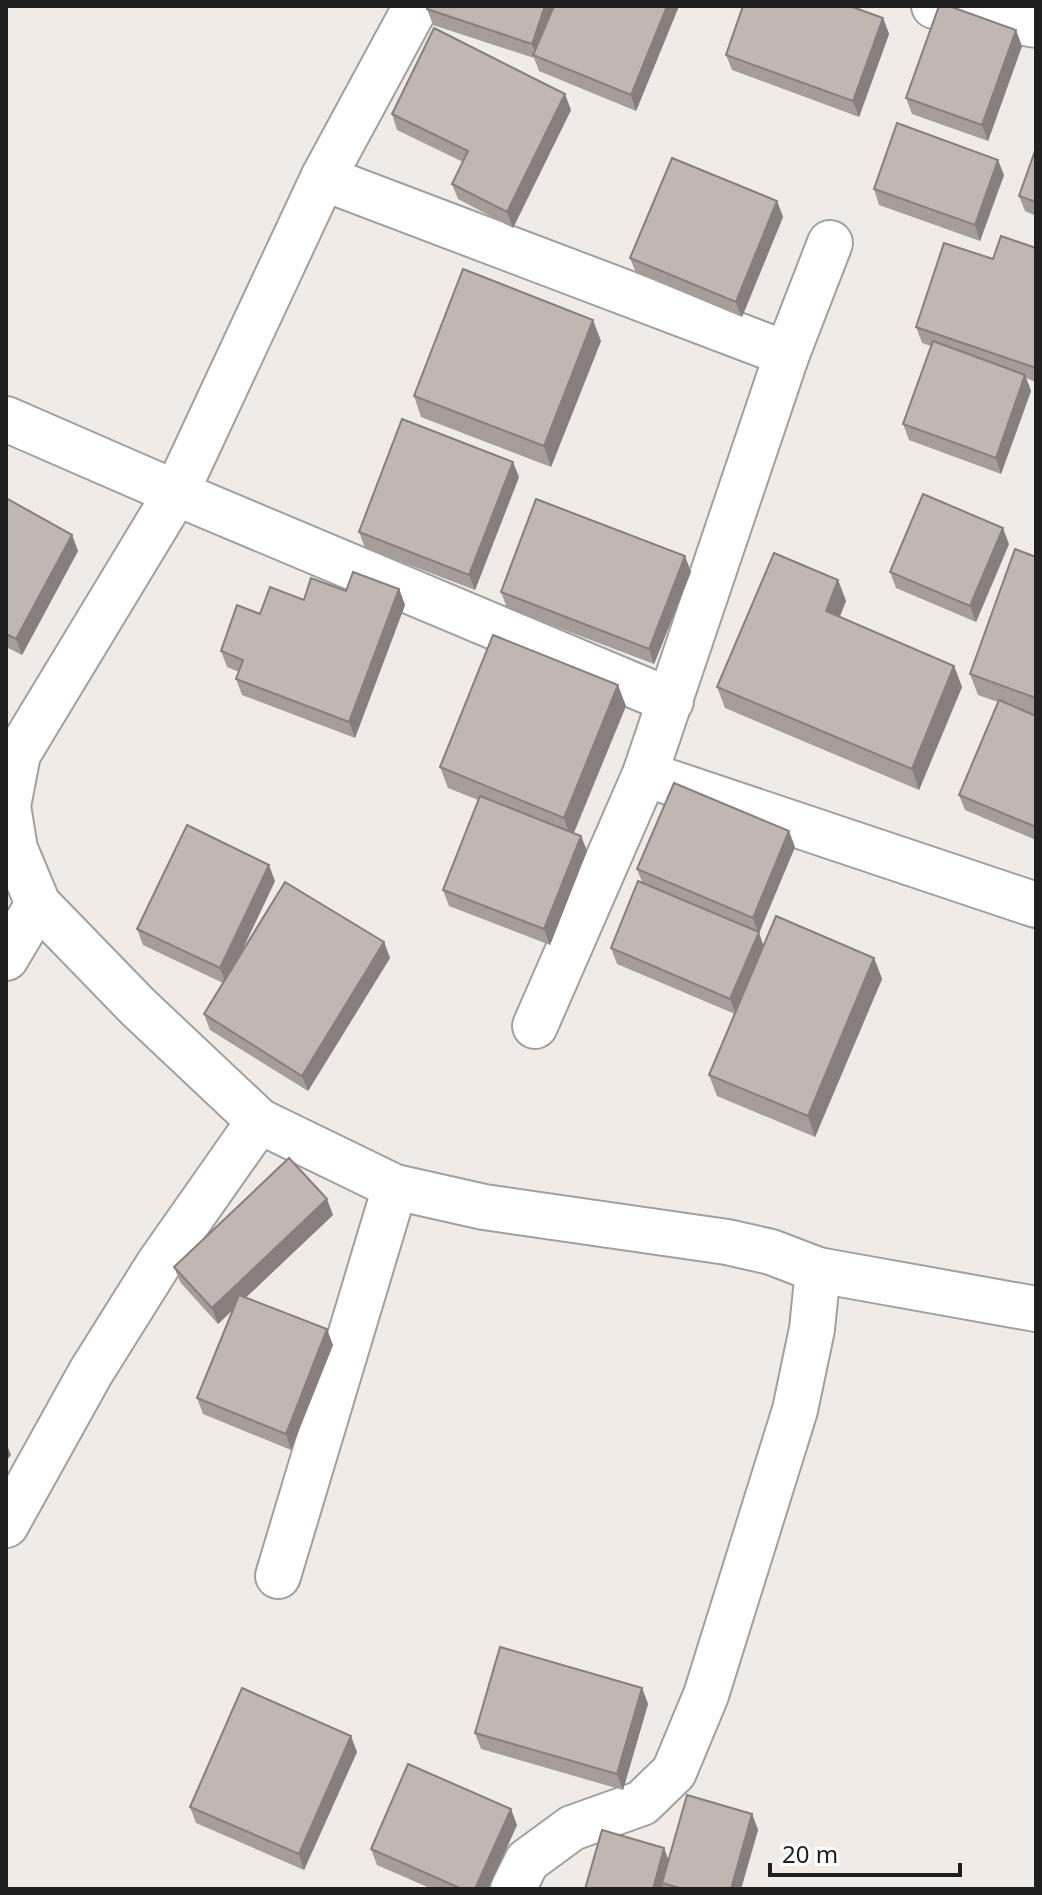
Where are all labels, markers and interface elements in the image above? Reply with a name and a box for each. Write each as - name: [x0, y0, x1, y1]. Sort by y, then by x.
- scale bar: [770, 1827, 960, 1877]
- text: 20 m: [782, 1837, 838, 1870]

